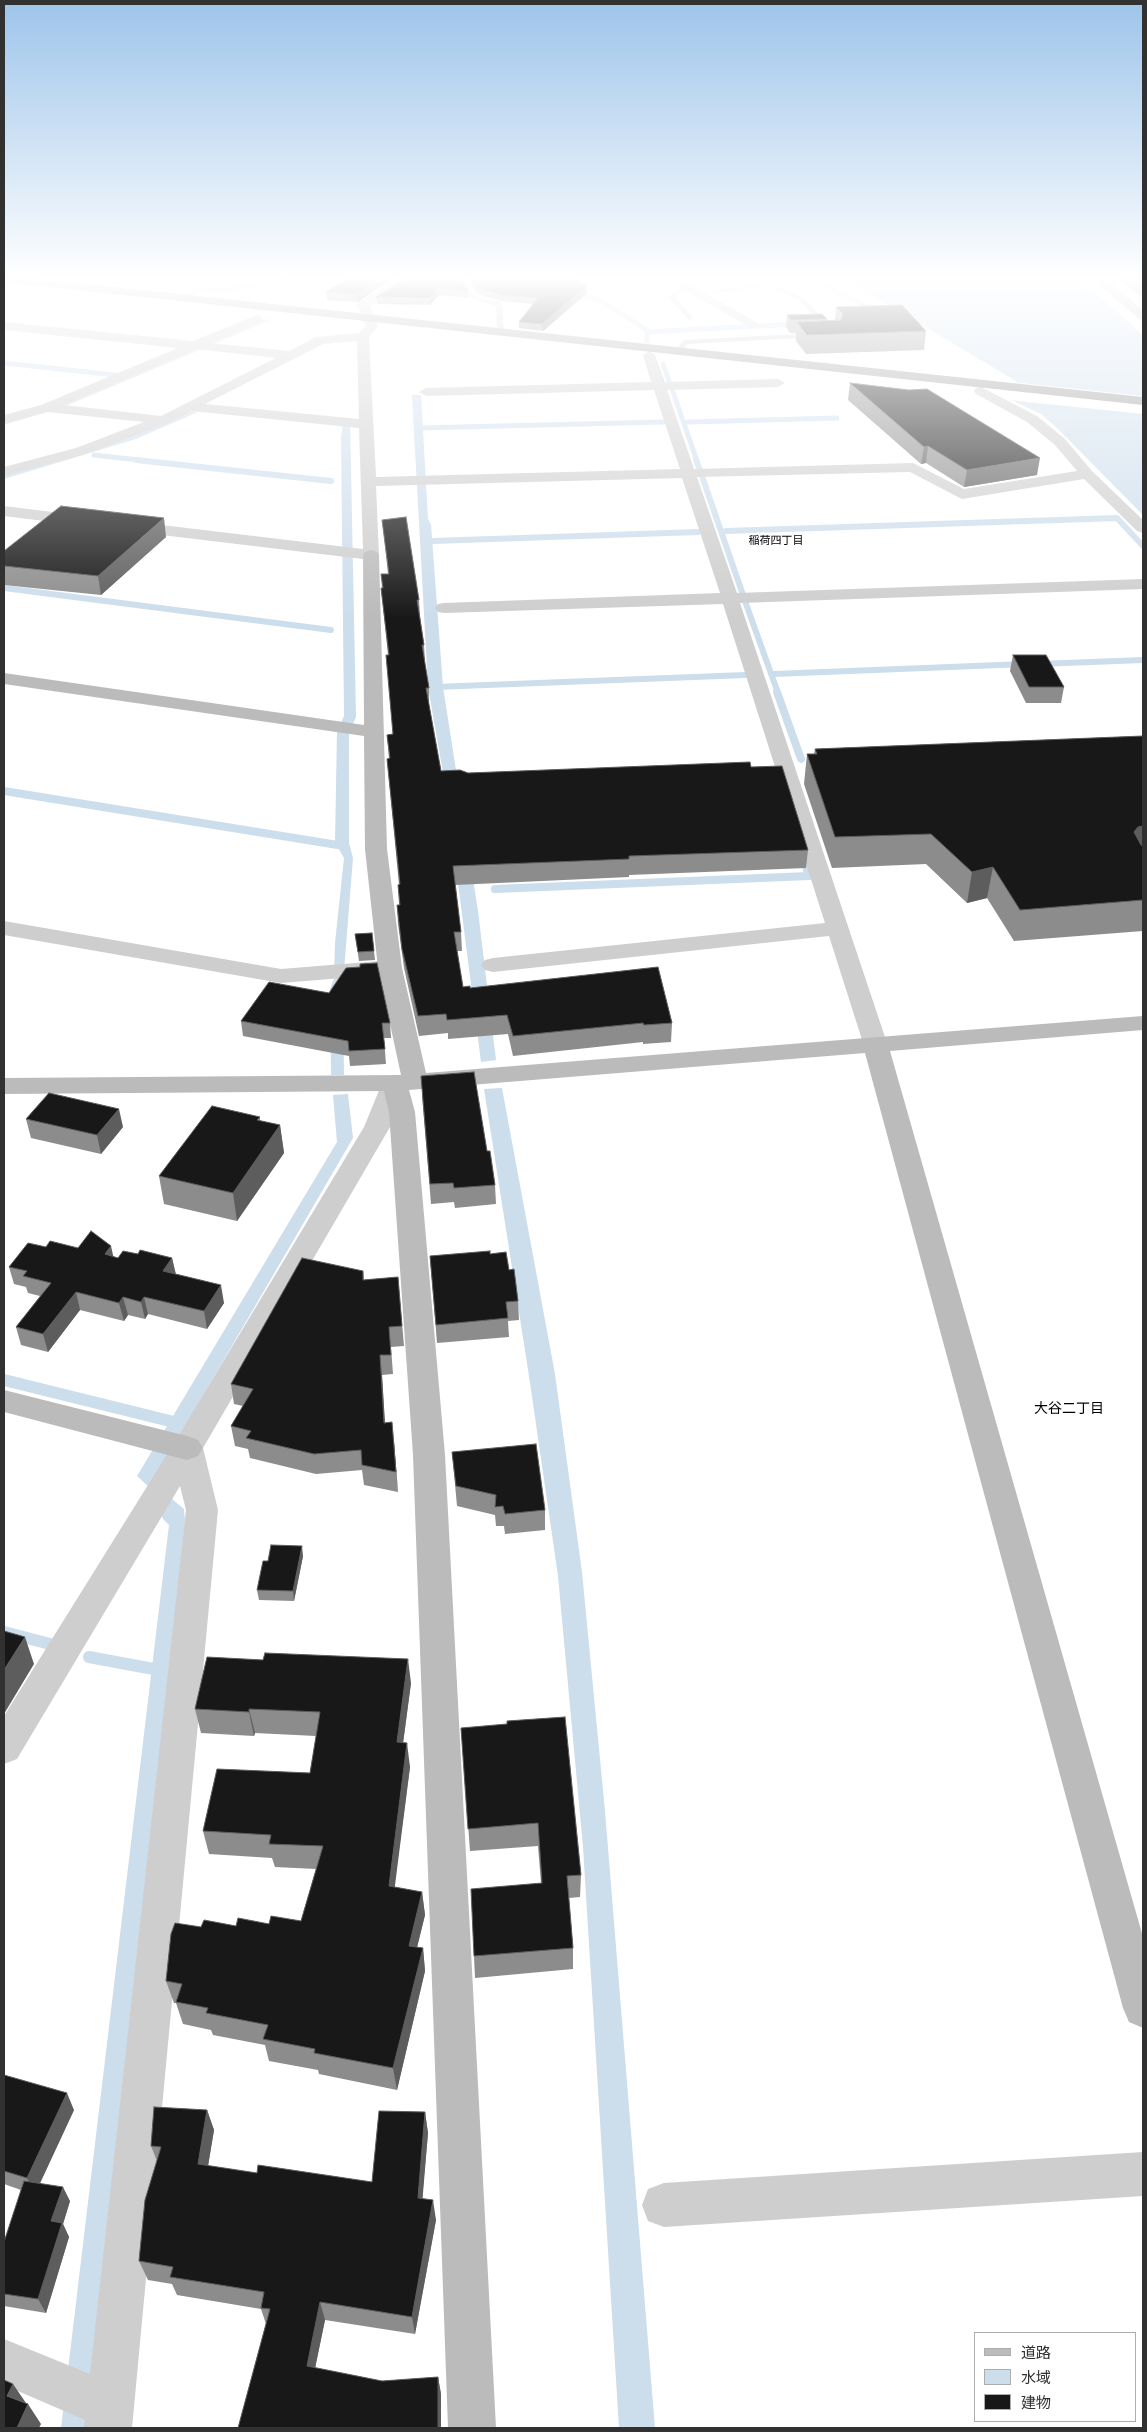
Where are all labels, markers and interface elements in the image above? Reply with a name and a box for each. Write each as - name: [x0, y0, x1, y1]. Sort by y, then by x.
- district label: 稲荷四丁目: [749, 533, 803, 547]
- district label: 大谷二丁目: [1034, 1400, 1104, 1416]
- legend: [974, 2332, 1137, 2422]
- text: 道路: [1021, 2343, 1051, 2361]
- text: 水域: [1021, 2368, 1051, 2386]
- text: 建物: [1021, 2393, 1051, 2411]

